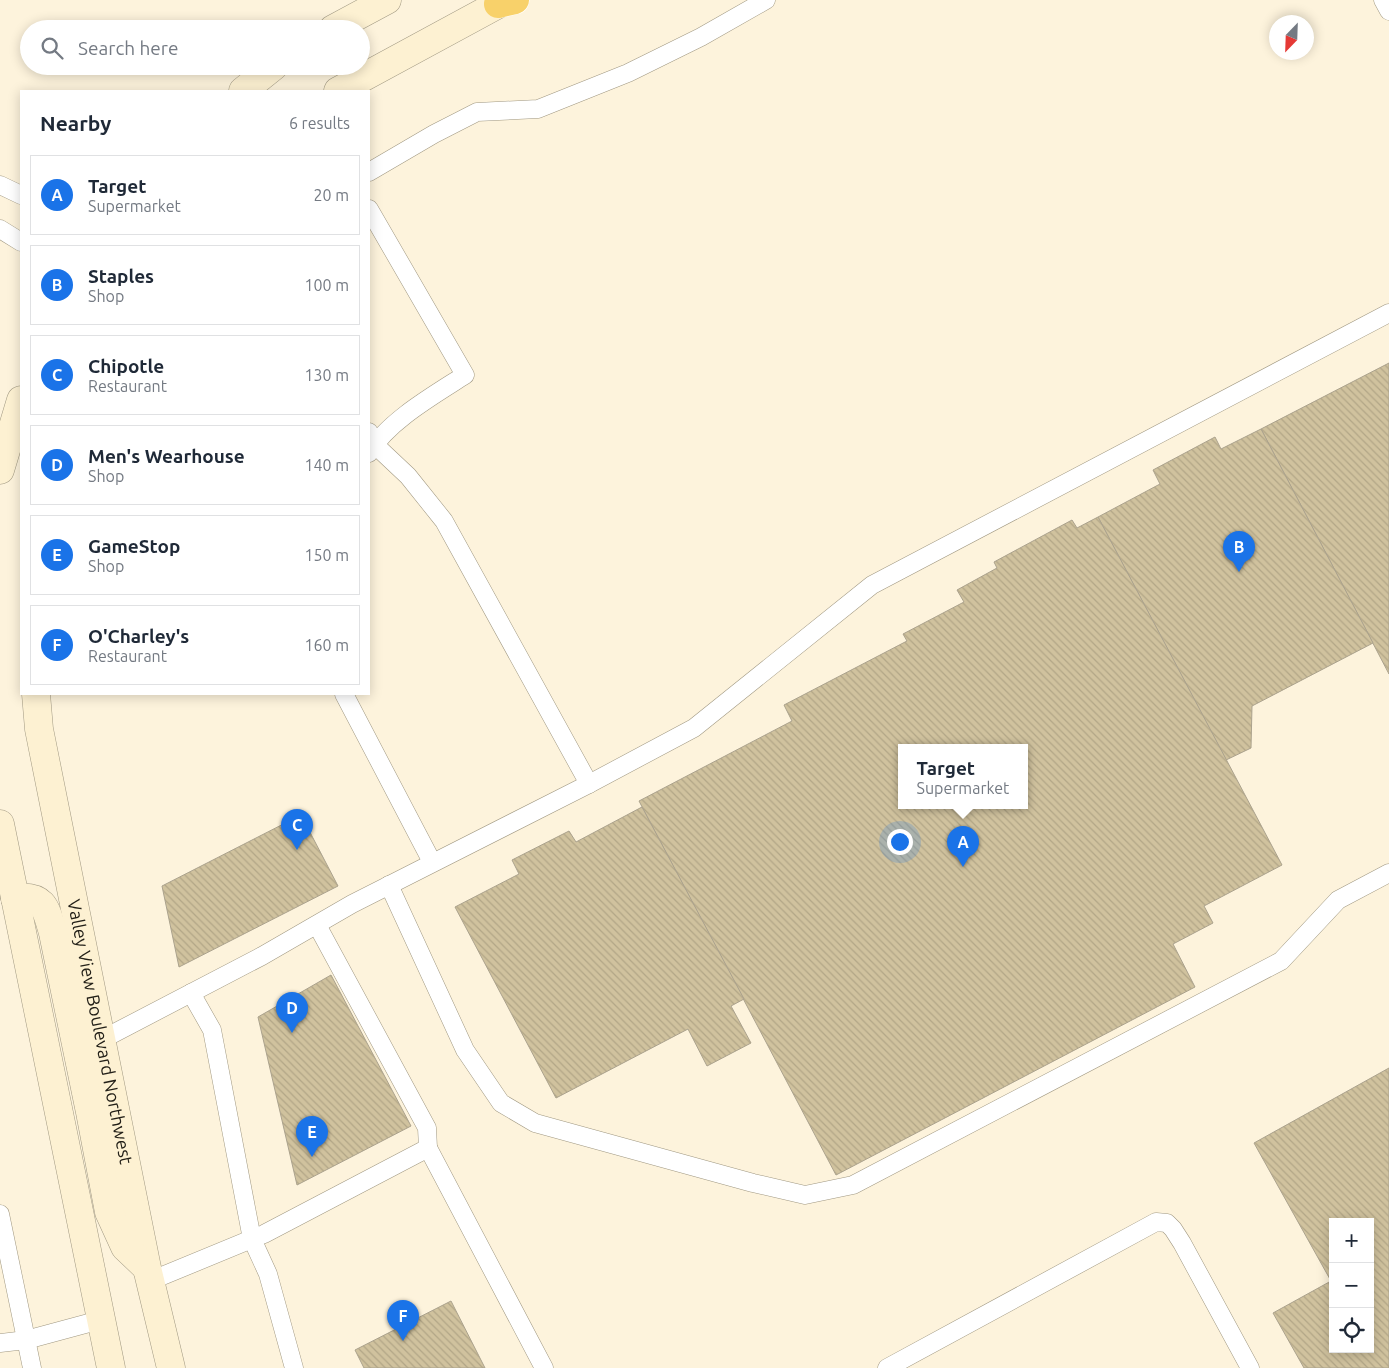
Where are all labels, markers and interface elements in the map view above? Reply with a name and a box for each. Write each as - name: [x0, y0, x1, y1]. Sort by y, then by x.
- north arrow: [1269, 15, 1314, 60]
- search box: [20, 20, 370, 75]
- icon: search: [38, 34, 66, 62]
- text: Search here: [78, 37, 178, 59]
- text: Nearby: [40, 111, 111, 135]
- text: 6 results: [289, 114, 350, 132]
- text: Target: [88, 175, 146, 197]
- text: A: [51, 186, 63, 204]
- text: 20 m: [313, 186, 349, 204]
- text: Supermarket: [88, 197, 181, 215]
- text: Staples: [88, 265, 154, 287]
- text: B: [52, 276, 62, 294]
- text: 100 m: [304, 276, 349, 294]
- text: Shop: [88, 287, 124, 305]
- text: Chipotle: [88, 355, 164, 377]
- text: C: [52, 366, 62, 384]
- text: 130 m: [304, 366, 349, 384]
- text: Restaurant: [88, 377, 167, 395]
- text: Men's Wearhouse: [88, 445, 245, 467]
- text: D: [51, 456, 63, 474]
- text: 140 m: [304, 456, 349, 474]
- text: Shop: [88, 467, 124, 485]
- pin: B: [1223, 531, 1255, 572]
- text: GameStop: [88, 535, 180, 557]
- text: E: [52, 546, 62, 564]
- text: 150 m: [304, 546, 349, 564]
- text: Shop: [88, 557, 124, 575]
- text: O'Charley's: [88, 625, 189, 647]
- text: F: [53, 636, 62, 654]
- text: 160 m: [304, 636, 349, 654]
- text: Restaurant: [88, 647, 167, 665]
- popup: [898, 744, 1028, 809]
- text: Target: [917, 757, 975, 779]
- text: Supermarket: [917, 779, 1009, 797]
- pin: C: [281, 809, 313, 850]
- pin: A: [947, 826, 979, 867]
- your location: [887, 829, 913, 855]
- street label: Valley View Boulevard Northwest: [64, 897, 137, 1166]
- pin: D: [276, 992, 308, 1033]
- pin: E: [296, 1116, 328, 1157]
- map controls: [1329, 1218, 1374, 1353]
- button: +: [1329, 1218, 1374, 1263]
- button: −: [1329, 1263, 1374, 1308]
- pin: F: [387, 1300, 419, 1341]
- button: locate: [1329, 1308, 1374, 1353]

